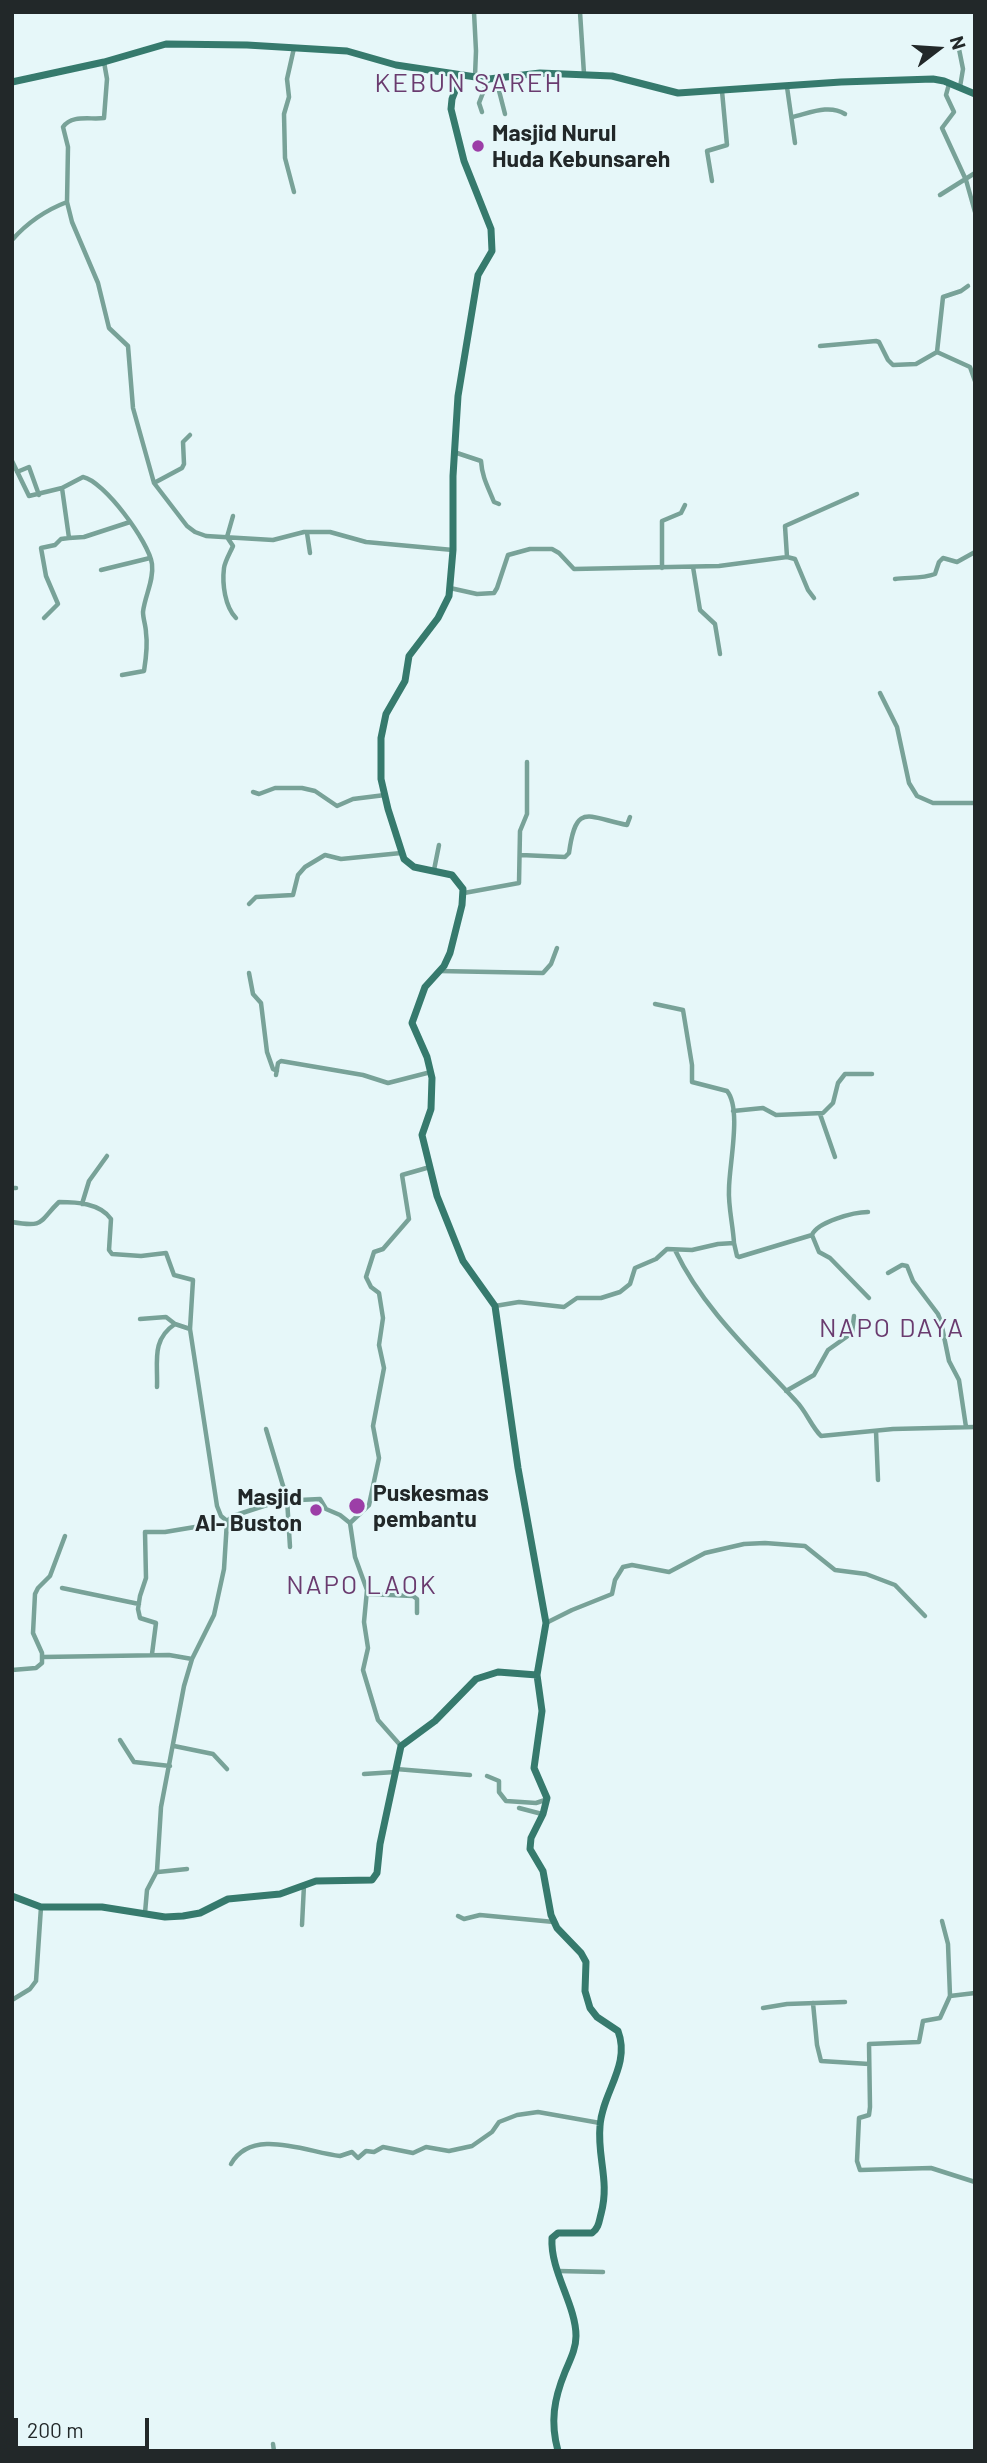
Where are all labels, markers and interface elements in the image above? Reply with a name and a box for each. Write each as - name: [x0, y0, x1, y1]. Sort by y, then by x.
- north arrow: [903, 14, 973, 84]
- text: N: [946, 33, 971, 52]
- district label: KEBUN SAREH: [376, 67, 562, 99]
- place label: Masjid Nurul Huda Kebunsareh: [492, 119, 670, 173]
- marker: Masjid Nurul Huda Kebunsareh: [470, 138, 486, 154]
- district label: NAPO DAYA: [820, 1312, 964, 1344]
- place label: Puskesmas pembantu: [373, 1479, 489, 1533]
- place label: Masjid Al- Buston: [195, 1483, 302, 1537]
- marker: Puskesmas pembantu: [347, 1496, 367, 1516]
- marker: Masjid Al- Buston: [308, 1502, 324, 1518]
- district label: NAPO LAOK: [287, 1569, 437, 1601]
- scale bar: [18, 2404, 152, 2448]
- text: 200 m: [27, 2417, 84, 2442]

